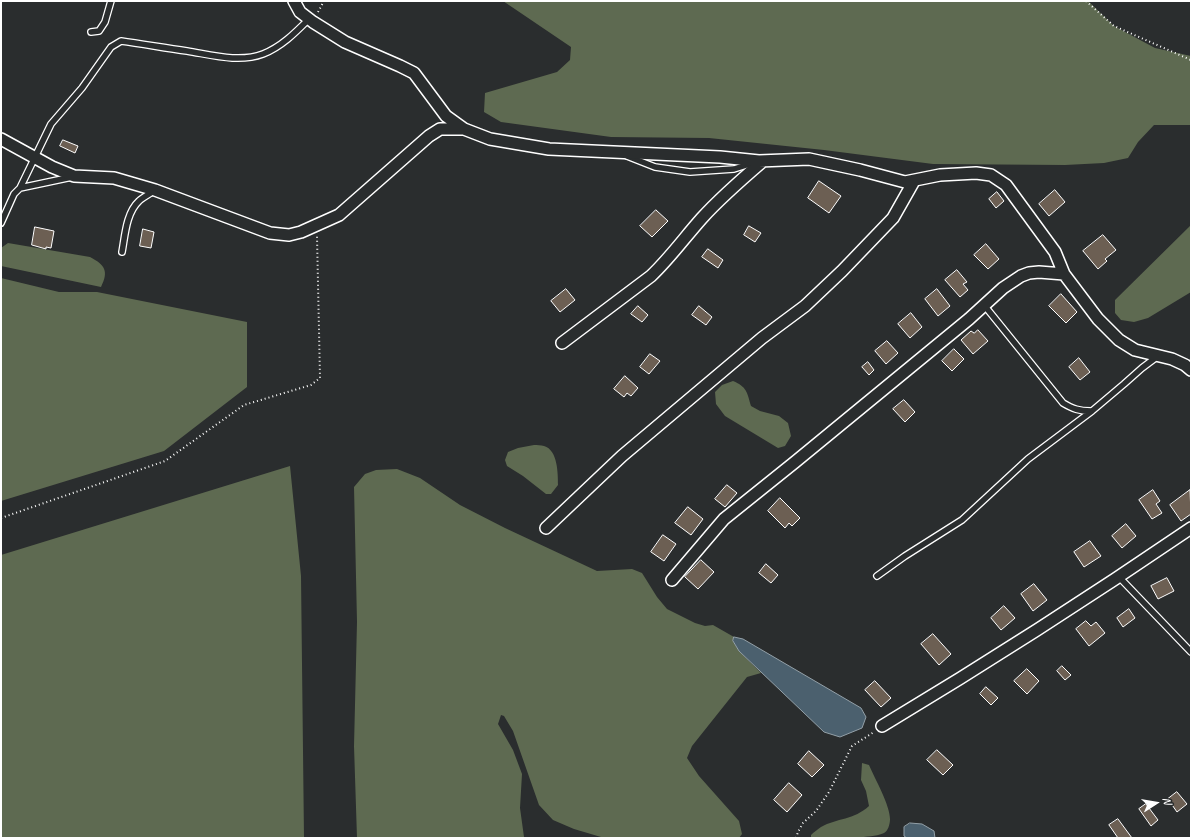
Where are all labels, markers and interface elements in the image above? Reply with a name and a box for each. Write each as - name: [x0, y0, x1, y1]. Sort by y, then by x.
- north arrow: [1136, 783, 1176, 823]
- text: N: [1160, 796, 1175, 805]

